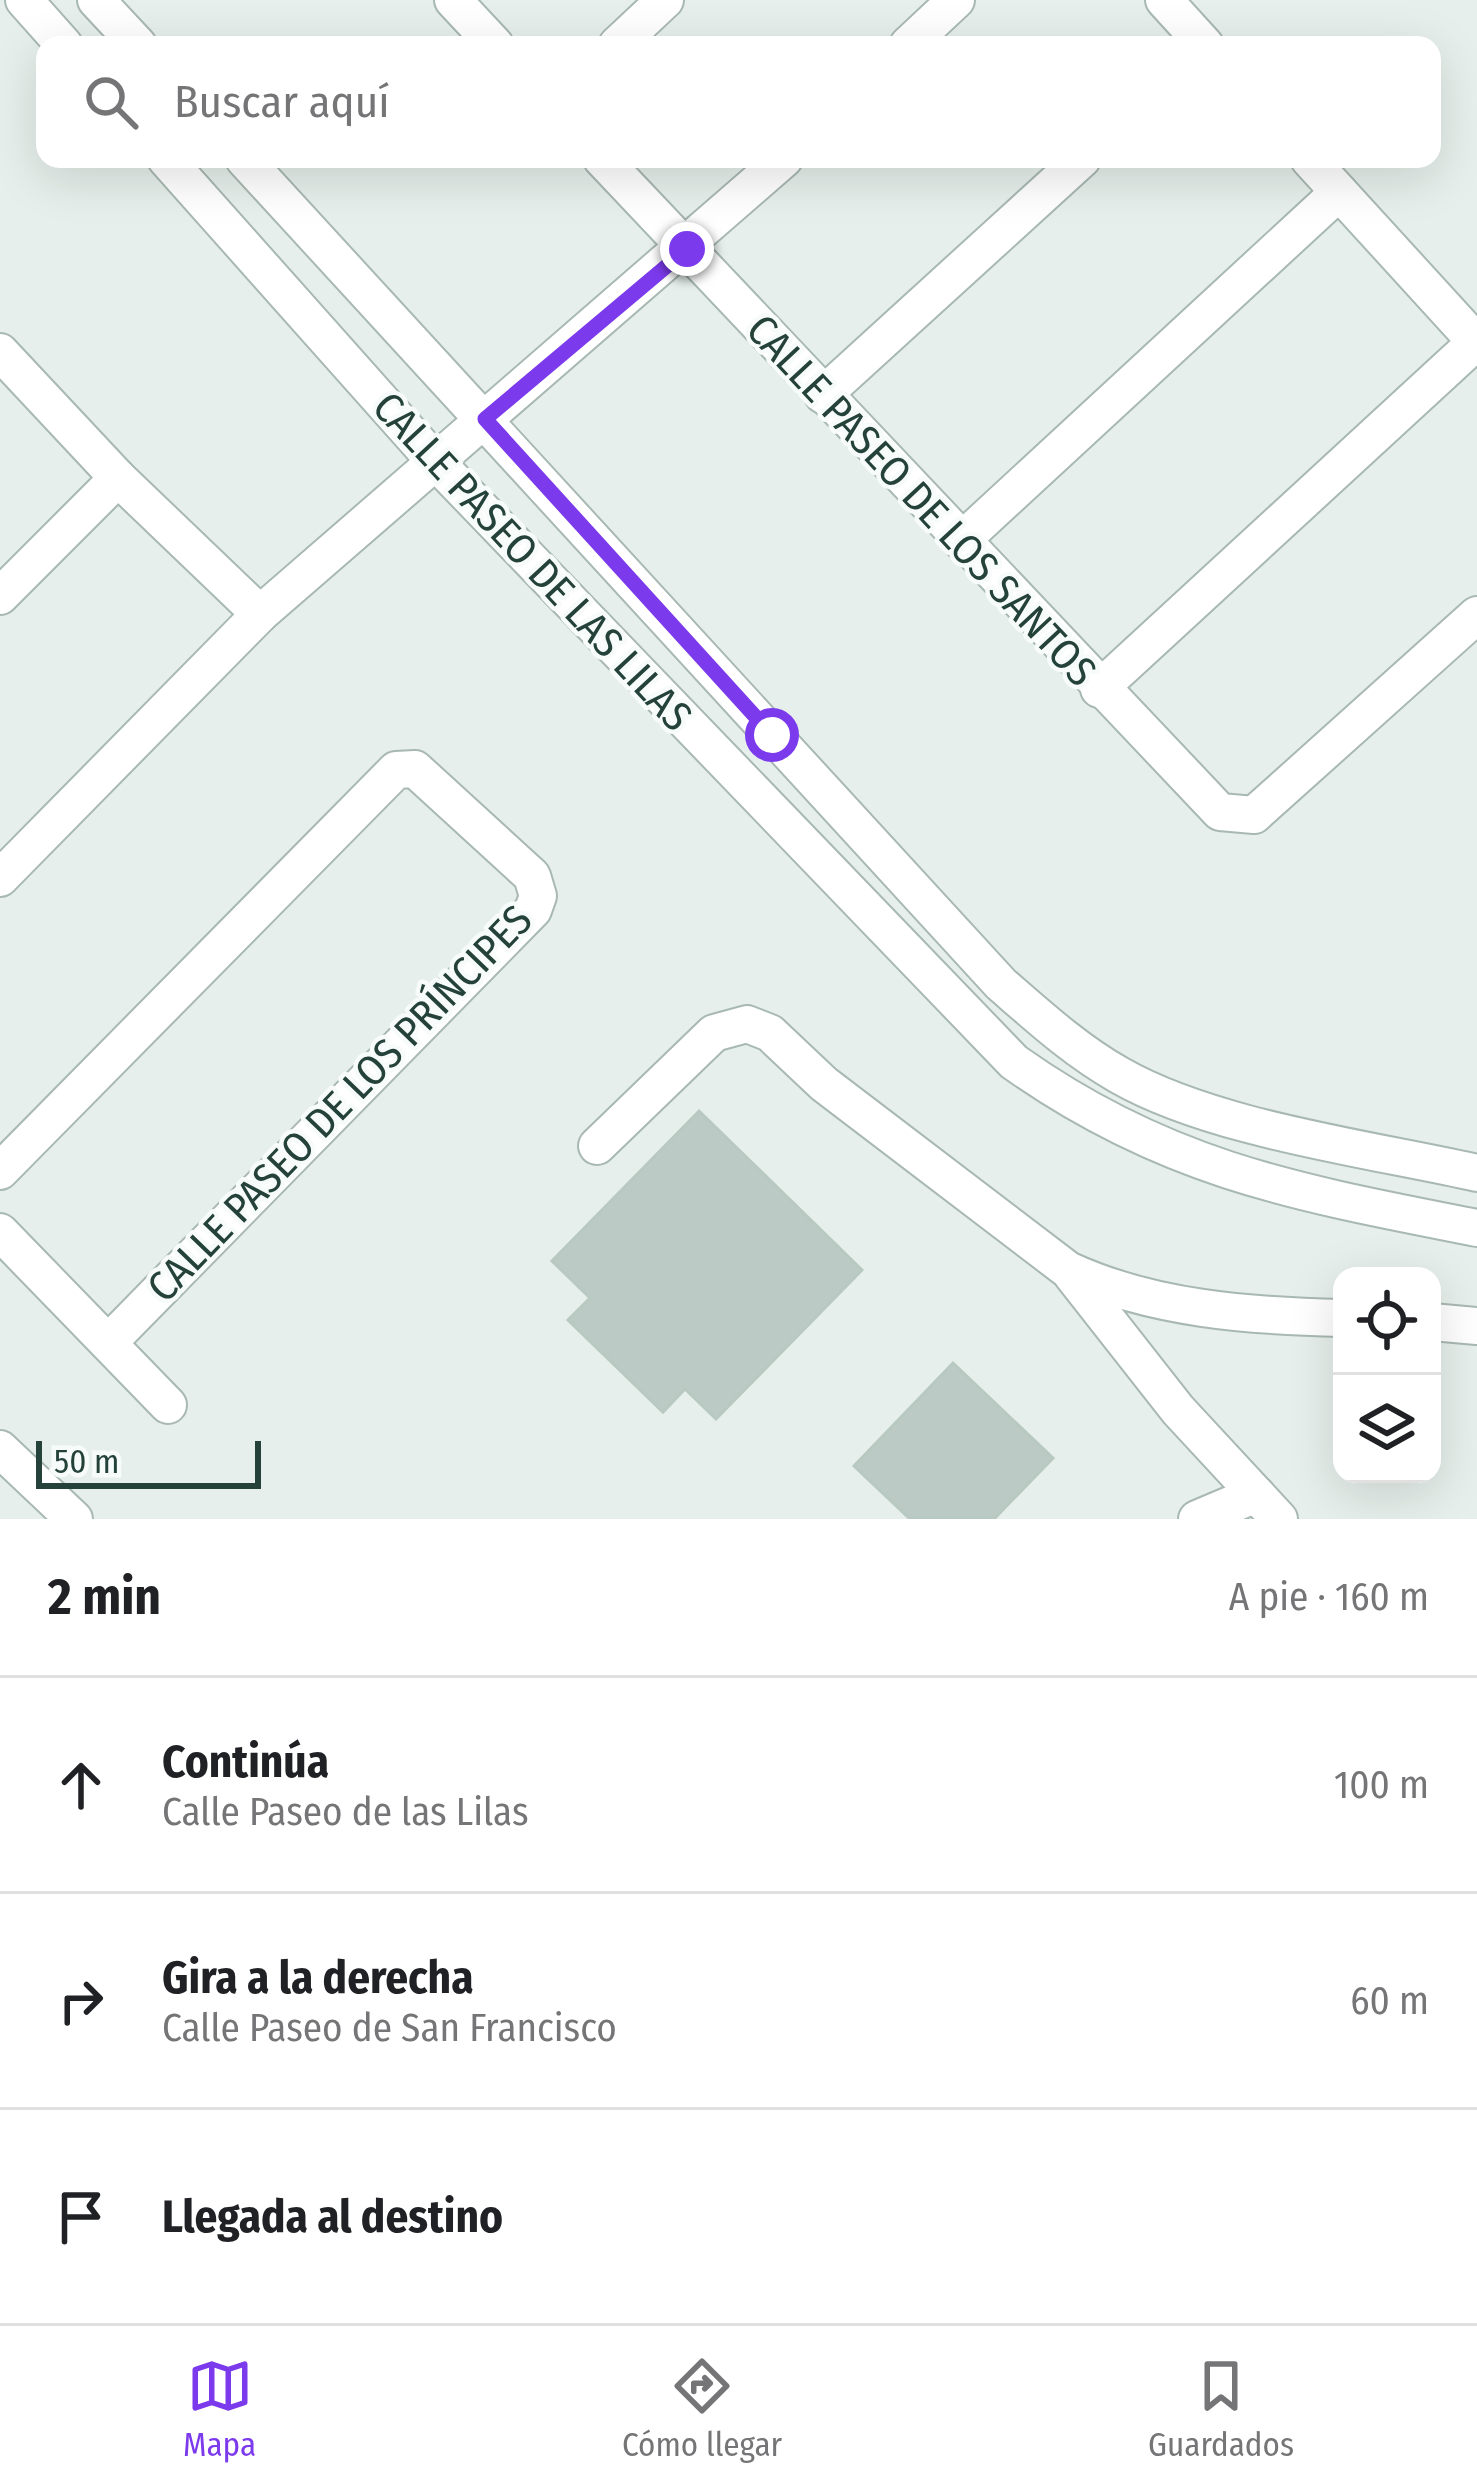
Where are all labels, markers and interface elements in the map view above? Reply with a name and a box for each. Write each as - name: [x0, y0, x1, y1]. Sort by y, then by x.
- search box: [36, 36, 1441, 168]
- icon: search: [78, 69, 144, 135]
- text: Buscar aquí: [174, 75, 390, 129]
- route end: [660, 222, 714, 276]
- street label: CALLE PASEO DE LOS SANTOS: [736, 305, 1106, 697]
- street label: CALLE PASEO DE LAS LILAS: [362, 382, 702, 741]
- route start: [745, 708, 799, 762]
- street label: CALLE PASEO DE LOS PRÍNCIPES: [137, 895, 542, 1312]
- map controls: [1333, 1267, 1441, 1483]
- button: locate: [1333, 1267, 1441, 1375]
- button: layers: [1333, 1375, 1441, 1483]
- scale bar: [36, 1435, 261, 1488]
- text: 50 m: [54, 1442, 119, 1482]
- text: 2 min: [48, 1566, 161, 1628]
- text: A pie · 160 m: [1229, 1574, 1429, 1620]
- text: Continúa: [162, 1735, 329, 1789]
- icon: ahead: [48, 1752, 114, 1818]
- text: 100 m: [1334, 1762, 1429, 1808]
- text: Calle Paseo de las Lilas: [162, 1789, 529, 1835]
- text: Gira a la derecha: [162, 1951, 474, 2005]
- icon: right: [48, 1968, 114, 2034]
- text: 60 m: [1350, 1978, 1429, 2024]
- text: Calle Paseo de San Francisco: [162, 2005, 617, 2051]
- icon: arrive: [48, 2184, 114, 2250]
- text: Llegada al destino: [162, 2190, 503, 2244]
- tab: Mapa: [183, 2353, 256, 2465]
- tab: Cómo llegar: [622, 2353, 782, 2465]
- tab: Guardados: [1148, 2353, 1294, 2465]

